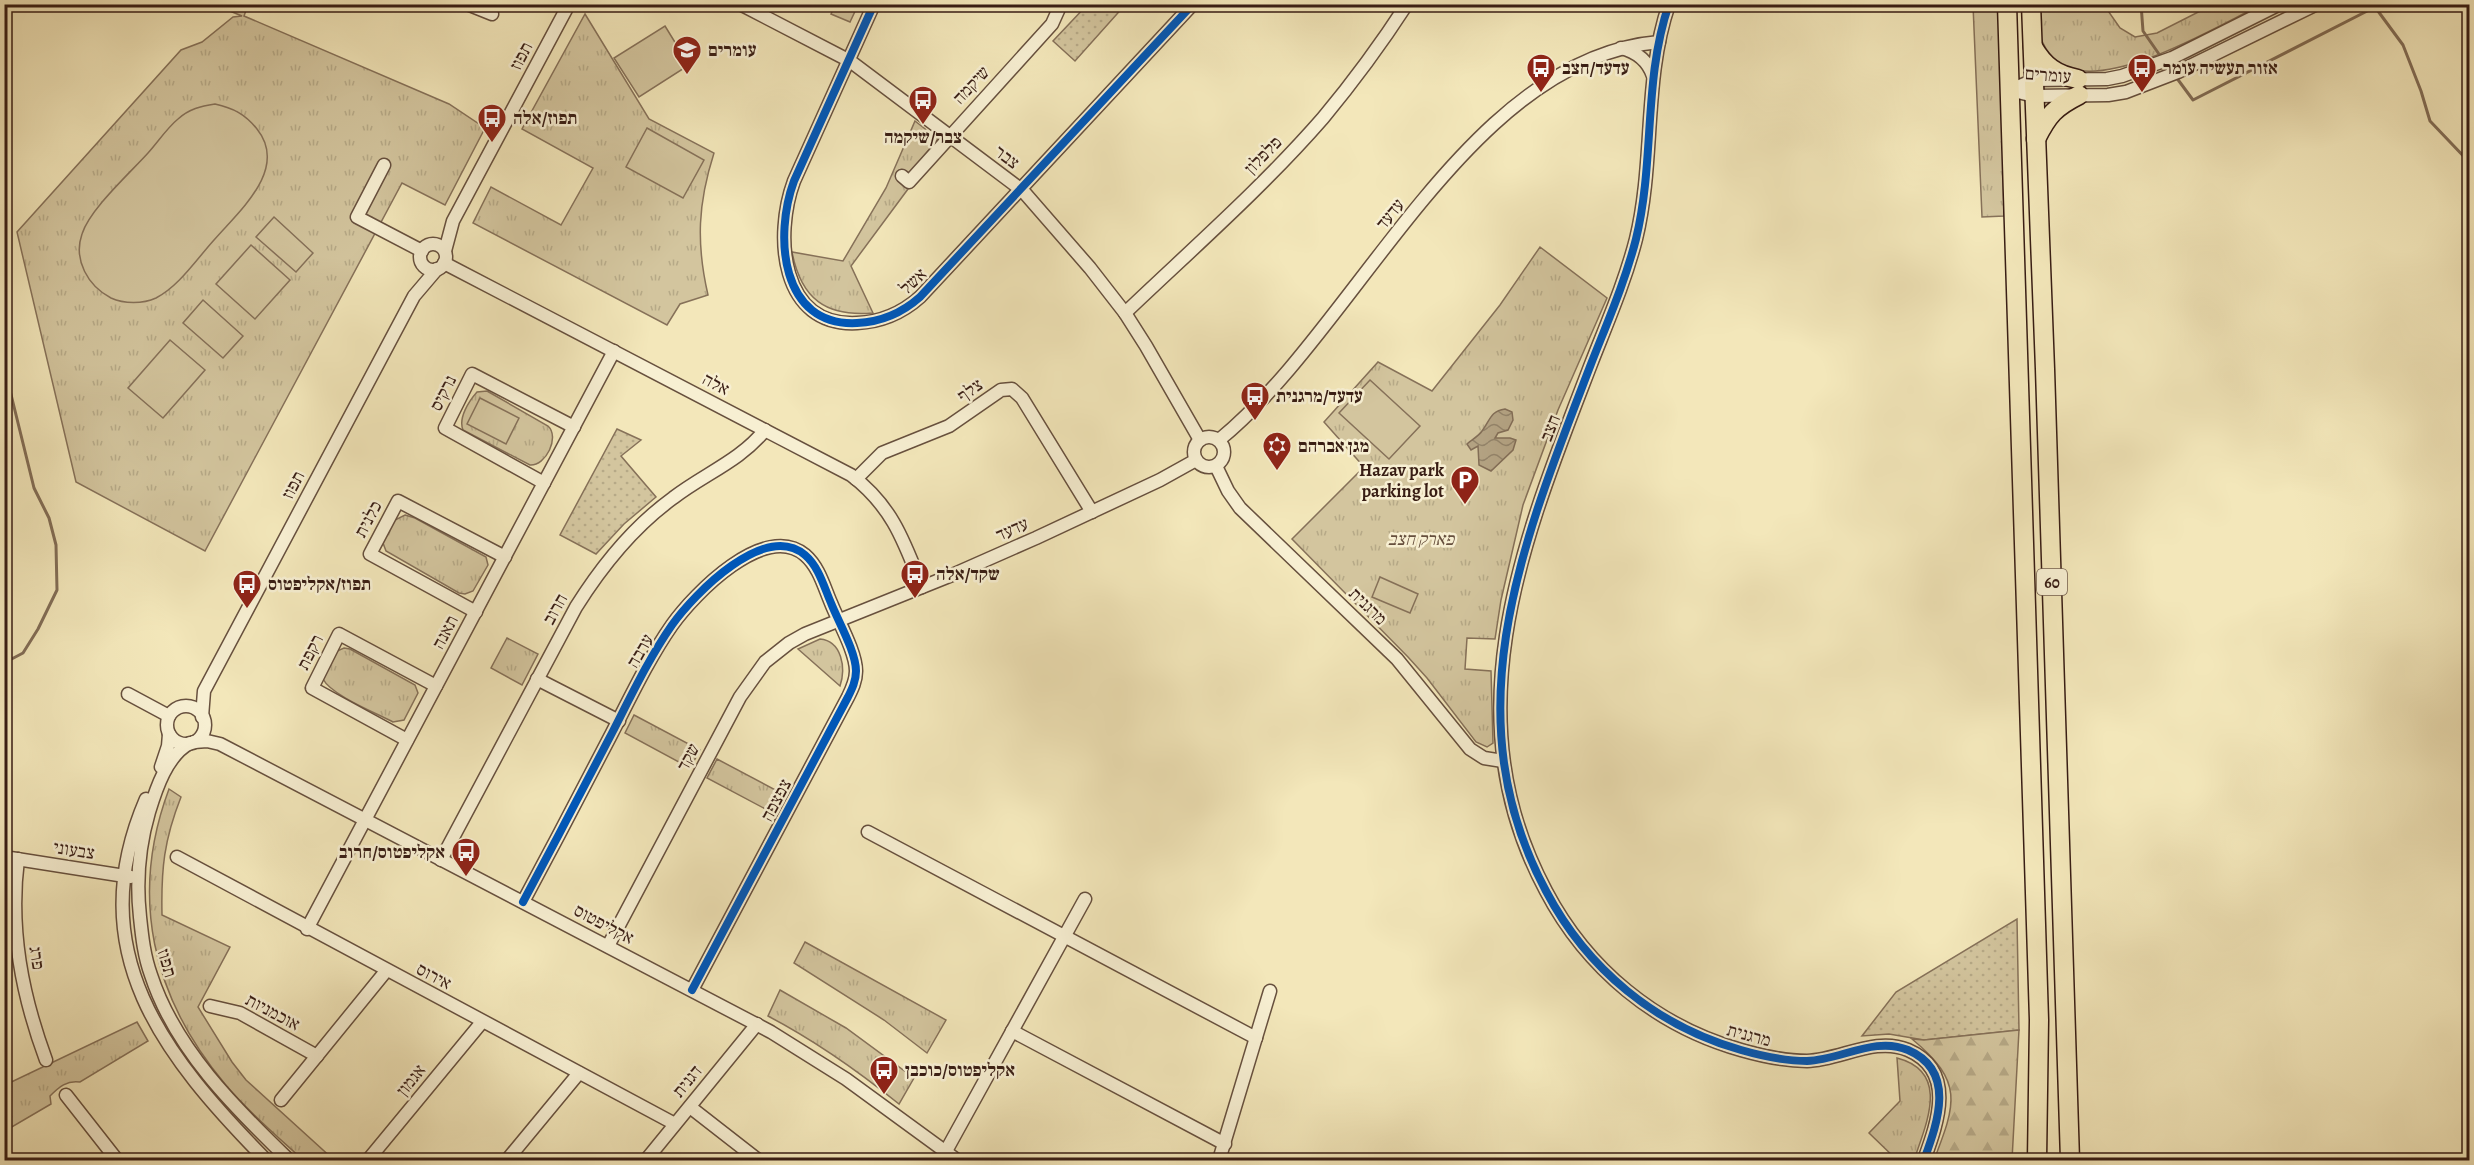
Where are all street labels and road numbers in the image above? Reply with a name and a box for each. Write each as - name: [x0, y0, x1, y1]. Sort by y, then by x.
- street label: תפוז: [504, 38, 538, 74]
- street label: שיקמה: [947, 61, 995, 109]
- street label: עומרים: [2024, 61, 2072, 89]
- street label: פלפלון: [1239, 131, 1287, 179]
- street label: צבר: [989, 140, 1025, 174]
- street label: עדעד: [1370, 193, 1410, 235]
- street label: אשל: [894, 262, 932, 300]
- street label: אלה: [698, 367, 734, 401]
- street label: נרקיס: [424, 371, 462, 415]
- street label: צלף: [952, 373, 988, 407]
- street label: חצב: [1534, 411, 1566, 445]
- street label: תפוז: [276, 467, 310, 503]
- street label: כלנית: [348, 496, 388, 542]
- street label: עדעד: [992, 511, 1032, 547]
- road number: 60: [2037, 569, 2067, 595]
- street label: מרגנית: [1343, 582, 1393, 630]
- street label: חרוב: [537, 589, 573, 629]
- street label: תאנה: [426, 611, 464, 653]
- street label: רקפת: [291, 630, 329, 674]
- street label: ערבה: [621, 630, 659, 672]
- street label: שקד: [671, 739, 705, 775]
- street label: צפצפה: [755, 775, 797, 825]
- street label: צבעוני: [52, 835, 96, 865]
- street label: אקליפטוס: [570, 898, 638, 950]
- street label: פרג: [23, 945, 51, 971]
- street label: תפוז: [151, 946, 183, 980]
- street label: אירוס: [412, 957, 456, 995]
- street label: אוכמניות: [242, 988, 304, 1036]
- street label: מרגנית: [1724, 1018, 1774, 1052]
- street label: אגמון: [391, 1059, 431, 1101]
- street label: דגנית: [667, 1060, 707, 1102]

